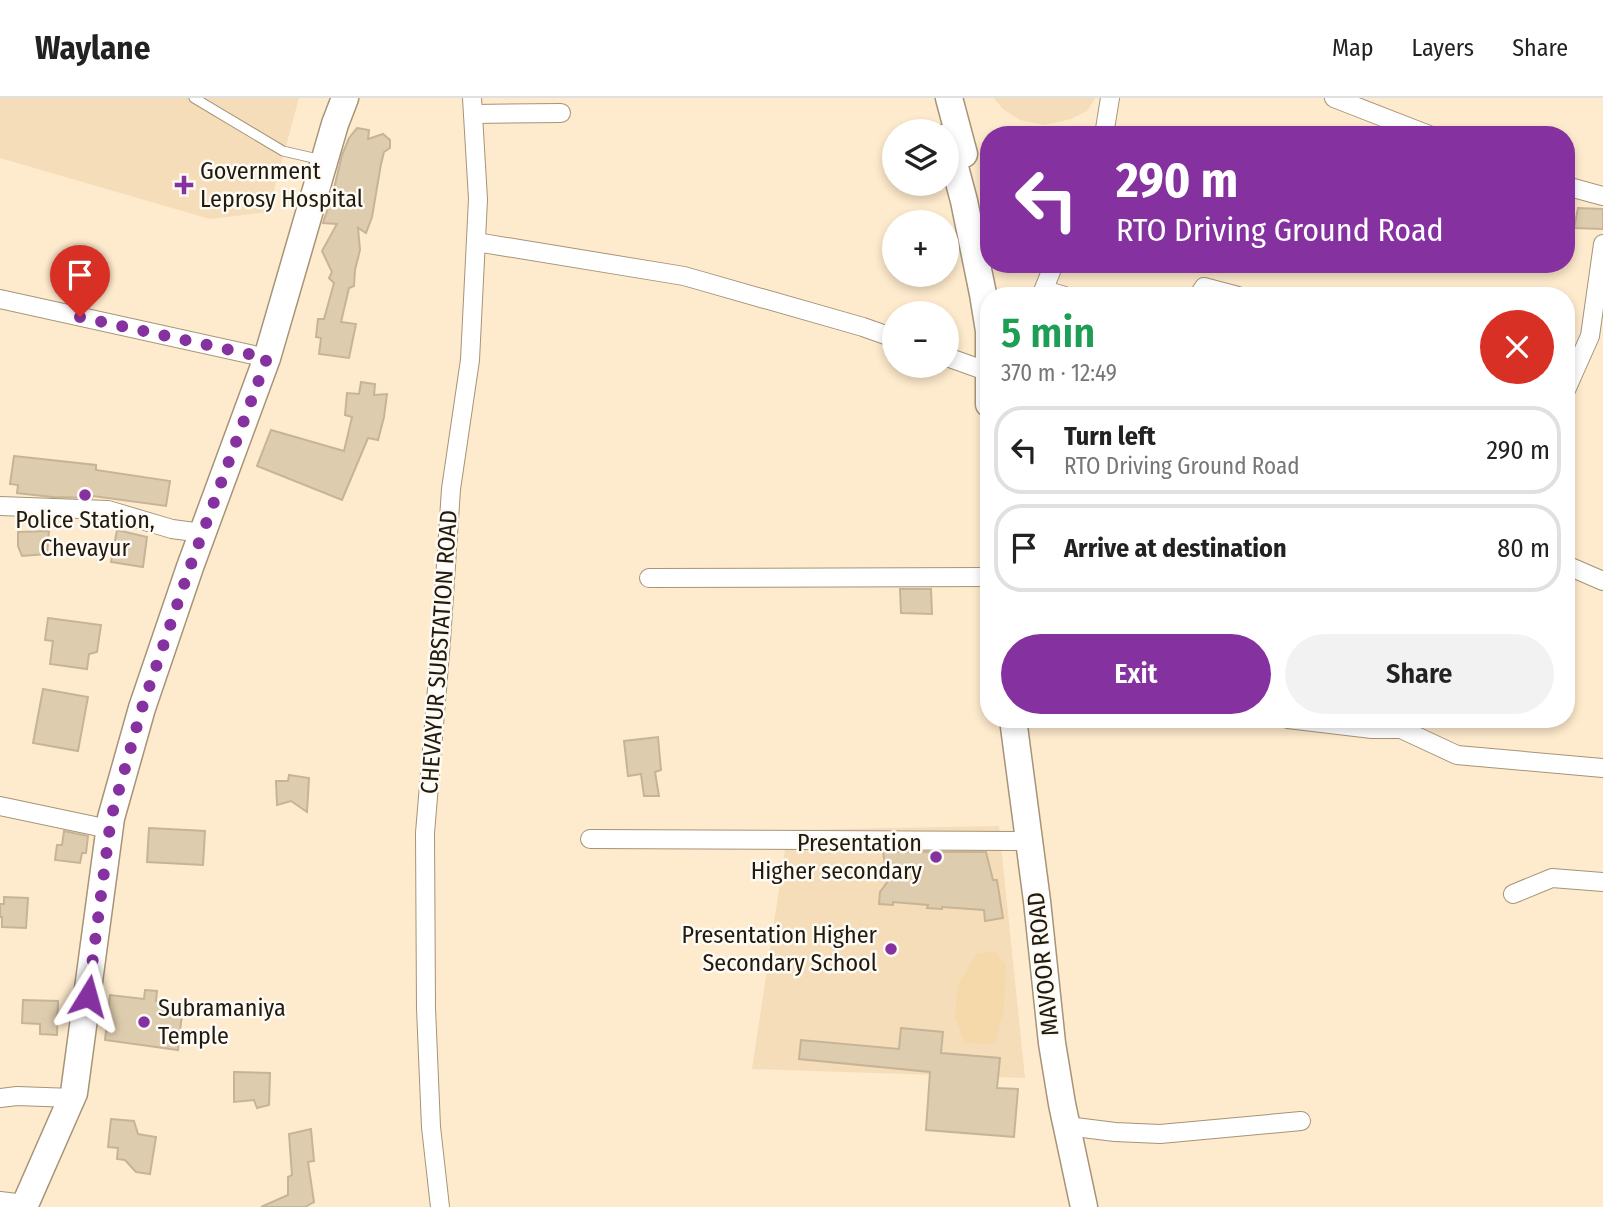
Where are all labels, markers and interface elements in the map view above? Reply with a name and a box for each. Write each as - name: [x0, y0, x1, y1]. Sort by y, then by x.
- text: Waylane: [35, 28, 150, 68]
- text: Map: [1332, 34, 1374, 62]
- text: Layers: [1412, 34, 1474, 62]
- text: Share: [1512, 34, 1568, 62]
- map controls: [882, 119, 959, 378]
- button: layers: [882, 119, 959, 196]
- text: 290 m: [1116, 151, 1238, 210]
- icon: left: [1001, 154, 1092, 245]
- place label: Government Leprosy Hospital: [200, 157, 363, 213]
- marker: Government Leprosy Hospital: [174, 175, 194, 195]
- button: +: [882, 210, 959, 287]
- text: RTO Driving Ground Road: [1116, 211, 1444, 249]
- pin: [50, 245, 110, 317]
- icon: arrive: [61, 256, 99, 294]
- button: −: [882, 301, 959, 378]
- text: 5 min: [1001, 308, 1095, 358]
- button: close: [1480, 310, 1554, 384]
- text: 370 m · 12:49: [1001, 359, 1117, 387]
- text: Turn left: [1064, 421, 1156, 452]
- icon: left: [1005, 431, 1043, 469]
- text: 290 m: [1486, 435, 1550, 466]
- text: RTO Driving Ground Road: [1064, 452, 1300, 480]
- marker: Police Station, Chevayur: [77, 487, 93, 503]
- place label: Police Station, Chevayur: [15, 506, 155, 562]
- street label: CHEVAYUR SUBSTATION ROAD: [415, 509, 463, 795]
- icon: arrive: [1005, 529, 1043, 567]
- text: Arrive at destination: [1064, 533, 1287, 564]
- text: 80 m: [1497, 533, 1550, 564]
- button: Exit: [1001, 634, 1271, 714]
- button: Share: [1285, 634, 1554, 714]
- place label: Presentation Higher secondary: [751, 829, 922, 885]
- marker: Presentation Higher secondary: [928, 849, 944, 865]
- street label: MAVOOR ROAD: [1022, 891, 1064, 1037]
- place label: Presentation Higher Secondary School: [682, 921, 878, 977]
- marker: Presentation Higher Secondary School: [883, 941, 899, 957]
- position arrow: [51, 959, 125, 1033]
- place label: Subramaniya Temple: [158, 994, 286, 1050]
- marker: Subramaniya Temple: [136, 1014, 152, 1030]

